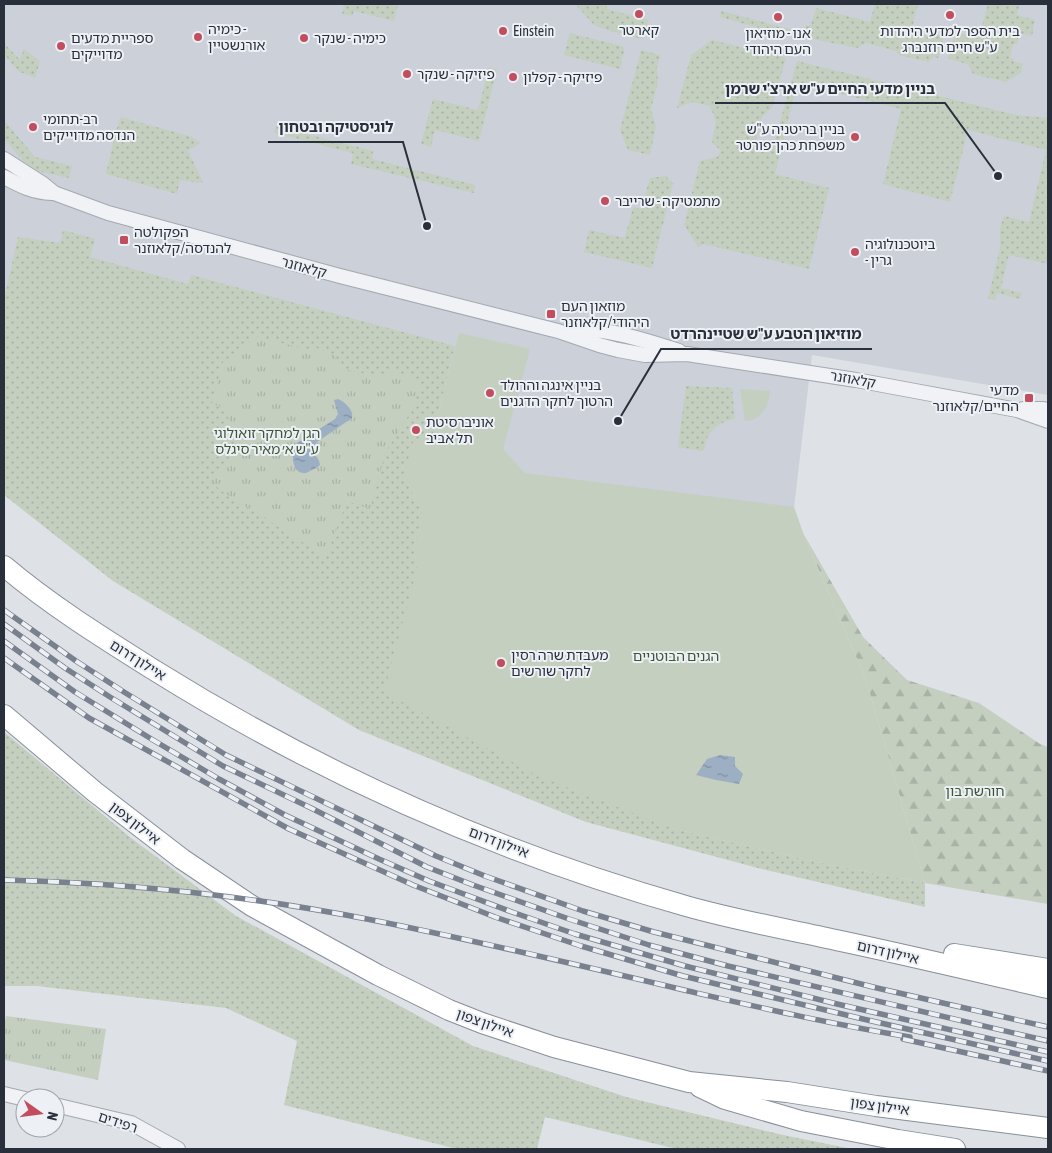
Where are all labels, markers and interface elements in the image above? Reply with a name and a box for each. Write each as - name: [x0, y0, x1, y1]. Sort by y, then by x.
- marker: קארטר: [633, 8, 645, 20]
- marker: בית הספר למדעי היהדות ע"ש חיים רוזנברג: [944, 9, 956, 21]
- marker: אנו - מוזיאון העם היהודי: [772, 11, 784, 23]
- place label: כימיה - אורנשטיין: [208, 21, 266, 53]
- place label: קארטר: [619, 22, 660, 38]
- place label: Einstein: [513, 23, 554, 39]
- place label: בית הספר למדעי היהדות ע"ש חיים רוזנברג: [880, 23, 1020, 55]
- marker: Einstein: [497, 25, 509, 37]
- place label: אנו - מוזיאון העם היהודי: [745, 25, 811, 57]
- place label: ספריית מדעים מדוייקים: [71, 30, 153, 62]
- place label: כימיה - שנקר: [314, 30, 386, 46]
- marker: כימיה - אורנשטיין: [192, 31, 204, 43]
- marker: כימיה - שנקר: [298, 32, 310, 44]
- marker: ספריית מדעים מדוייקים: [55, 40, 67, 52]
- place label: פיזיקה - שנקר: [417, 66, 495, 82]
- marker: פיזיקה - שנקר: [401, 68, 413, 80]
- place label: פיזיקה - קפלון: [523, 69, 602, 85]
- marker: פיזיקה - קפלון: [507, 71, 519, 83]
- callout: בניין מדעי החיים ע"ש ארצ'י שרמן: [715, 73, 945, 103]
- text: בניין מדעי החיים ע"ש ארצ'י שרמן: [725, 80, 935, 97]
- place label: רב-תחומי הנדסה מדוייקים: [43, 111, 135, 143]
- callout: לוגיסטיקה ובטחון: [268, 112, 403, 142]
- text: לוגיסטיקה ובטחון: [278, 118, 394, 135]
- marker: רב-תחומי הנדסה מדוייקים: [27, 121, 39, 133]
- place label: בניין בריטניה ע''ש משפחת כהן־פורטר: [736, 121, 845, 153]
- marker: בניין בריטניה ע''ש משפחת כהן־פורטר: [849, 131, 861, 143]
- place label: מתמטיקה - שרייבר: [615, 193, 720, 209]
- marker: מתמטיקה - שרייבר: [599, 195, 611, 207]
- place label: הפקולטה להנדסה/קלאוזנר: [134, 224, 231, 256]
- marker: הפקולטה להנדסה/קלאוזנר: [118, 234, 130, 246]
- place label: ביוטכנולוגיה - גרין: [865, 236, 936, 268]
- marker: ביוטכנולוגיה - גרין: [849, 246, 861, 258]
- street label: קלאוזנר: [280, 253, 329, 281]
- place label: מוזאון העם היהודי/קלאוזנר: [561, 298, 649, 330]
- marker: מוזאון העם היהודי/קלאוזנר: [545, 308, 557, 320]
- callout: מוזיאון הטבע ע"ש שטיינהרדט: [661, 319, 872, 349]
- text: מוזיאון הטבע ע"ש שטיינהרדט: [670, 325, 862, 342]
- street label: קלאוזנר: [829, 367, 877, 391]
- place label: בניין אינגה והרולד הרטוך לחקר הדגנים: [500, 377, 613, 409]
- place label: מדעי החיים/קלאוזנר: [932, 382, 1019, 414]
- marker: בניין אינגה והרולד הרטוך לחקר הדגנים: [484, 387, 496, 399]
- marker: מדעי החיים/קלאוזנר: [1023, 392, 1035, 404]
- place label: אוניברסיטת תל אביב: [426, 414, 494, 446]
- marker: אוניברסיטת תל אביב: [410, 424, 422, 436]
- park label: הגן למחקר זואולוגי ע"ש א׳ מאיר סיגלס: [214, 425, 320, 457]
- street label: איילון דרום: [107, 637, 169, 684]
- place label: מעבדת שרה רסין לחקר שורשים: [511, 647, 609, 679]
- park label: הגנים הבוטניים: [633, 648, 719, 664]
- marker: מעבדת שרה רסין לחקר שורשים: [495, 657, 507, 669]
- park label: חורשת בון: [945, 783, 1005, 799]
- street label: איילון צפון: [107, 798, 163, 848]
- street label: איילון דרום: [467, 823, 531, 861]
- street label: איילון דרום: [856, 937, 921, 967]
- street label: איילון צפון: [454, 1005, 516, 1041]
- north arrow: [15, 1088, 65, 1138]
- street label: איילון צפון: [849, 1094, 911, 1118]
- street label: רפידים: [96, 1108, 140, 1136]
- text: N: [44, 1110, 61, 1122]

